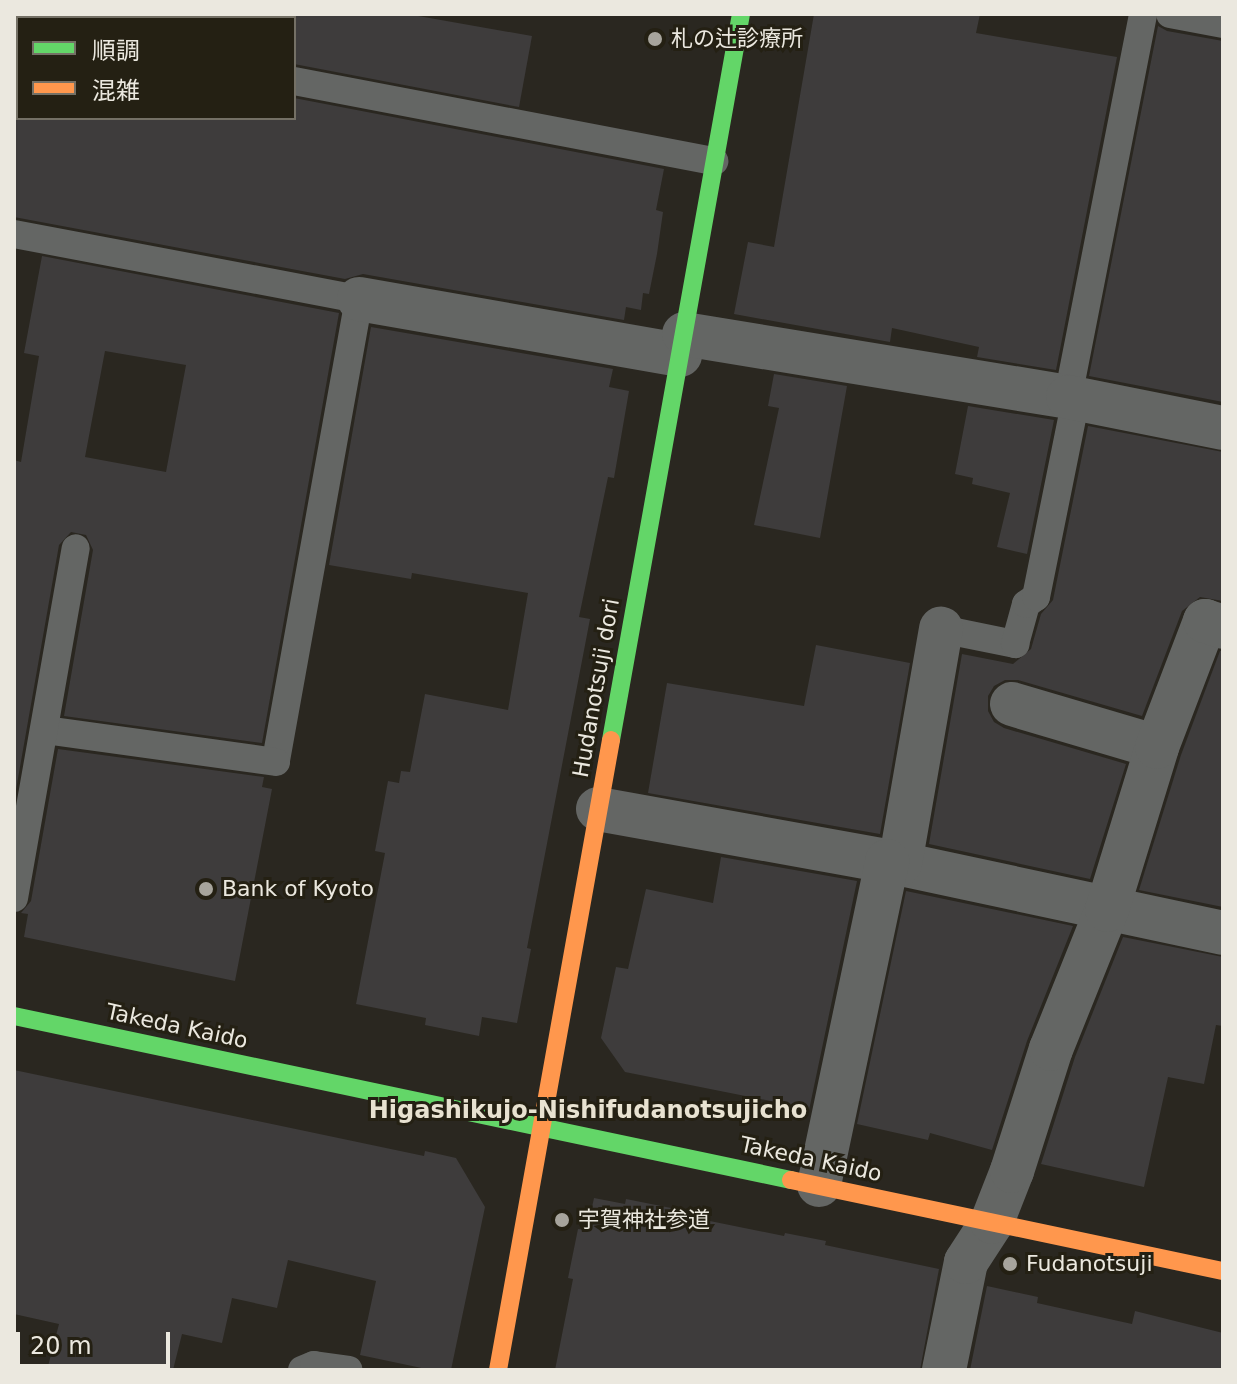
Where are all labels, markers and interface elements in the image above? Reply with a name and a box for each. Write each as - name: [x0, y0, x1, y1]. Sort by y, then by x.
- legend: [16, 16, 296, 120]
- place label: 札の辻診療所: [671, 26, 803, 52]
- marker: 札の辻診療所: [646, 30, 664, 48]
- text: 順調: [92, 37, 140, 65]
- text: 混雑: [92, 77, 140, 105]
- street label: Hudanotsuji dori: [567, 597, 625, 779]
- place label: Bank of Kyoto: [222, 876, 374, 902]
- marker: Bank of Kyoto: [197, 880, 215, 898]
- street label: Takeda Kaido: [104, 998, 250, 1054]
- district label: Higashikujo-Nishifudanotsujicho: [369, 1097, 807, 1125]
- street label: Takeda Kaido: [738, 1131, 884, 1187]
- place label: 宇賀神社参道: [578, 1207, 710, 1233]
- marker: 宇賀神社参道: [553, 1211, 571, 1229]
- place label: Fudanotsuji: [1026, 1251, 1152, 1277]
- marker: Fudanotsuji: [1001, 1255, 1019, 1273]
- scale bar: [20, 1316, 174, 1366]
- text: 20 m: [30, 1332, 92, 1360]

